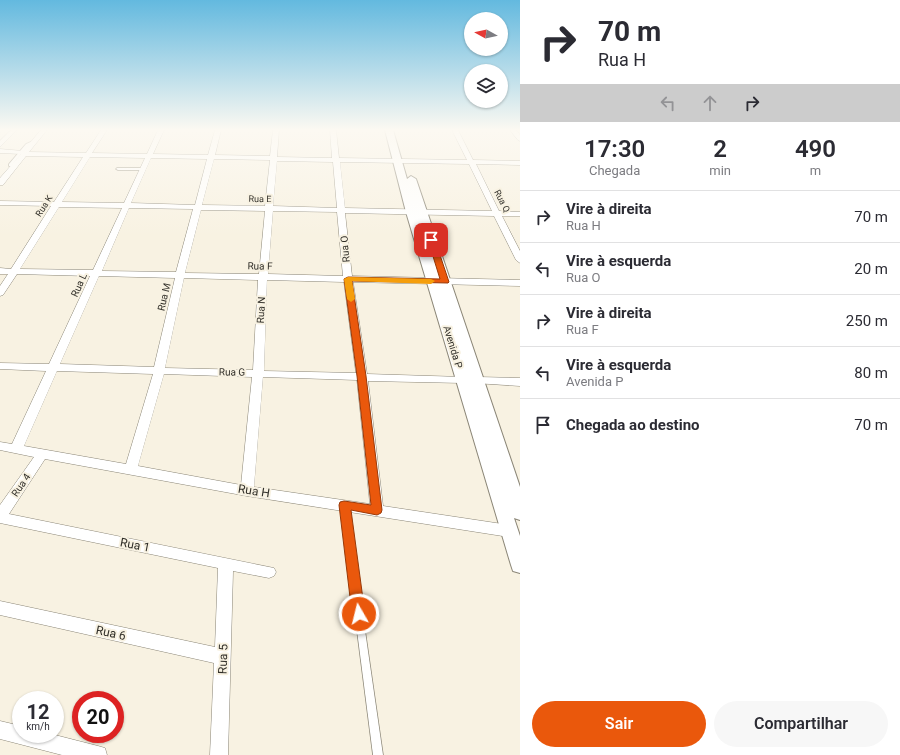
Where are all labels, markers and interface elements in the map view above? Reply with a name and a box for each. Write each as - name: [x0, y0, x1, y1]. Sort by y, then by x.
- north arrow: [464, 12, 508, 56]
- map controls: [464, 12, 508, 108]
- text: 70 m: [598, 15, 661, 48]
- icon: right: [532, 16, 584, 68]
- text: Rua H: [598, 49, 646, 70]
- button: layers: [464, 64, 508, 108]
- icon: left: [657, 92, 679, 114]
- icon: ahead: [699, 92, 721, 114]
- icon: right: [741, 92, 763, 114]
- text: 17:30: [584, 135, 645, 163]
- text: 2: [713, 135, 727, 163]
- text: 490: [795, 135, 836, 163]
- text: Chegada: [589, 163, 640, 178]
- text: min: [709, 163, 731, 178]
- text: m: [810, 163, 821, 178]
- street label: Rua Q: [492, 188, 512, 214]
- street label: Rua K: [33, 193, 55, 218]
- street label: Rua E: [249, 194, 271, 204]
- text: Vire à direita: [566, 200, 652, 218]
- icon: right: [532, 206, 554, 228]
- text: 70 m: [854, 208, 888, 226]
- text: Rua H: [566, 218, 601, 233]
- pin: [414, 223, 448, 257]
- icon: arrive: [420, 229, 442, 251]
- street label: Rua O: [338, 235, 352, 263]
- text: Vire à esquerda: [566, 252, 671, 270]
- icon: left: [532, 258, 554, 280]
- street label: Rua F: [247, 260, 273, 272]
- text: 20 m: [854, 260, 888, 278]
- text: Rua O: [566, 270, 600, 285]
- street label: Rua L: [69, 271, 89, 299]
- street label: Rua M: [155, 282, 173, 312]
- street label: Rua N: [255, 296, 267, 324]
- text: Vire à direita: [566, 304, 652, 322]
- icon: right: [532, 310, 554, 332]
- text: 250 m: [846, 312, 888, 330]
- text: Rua F: [566, 322, 599, 337]
- street label: Avenida P: [441, 324, 465, 370]
- text: Vire à esquerda: [566, 356, 671, 374]
- icon: left: [532, 362, 554, 384]
- text: 80 m: [854, 364, 888, 382]
- street label: Rua G: [219, 366, 245, 378]
- text: Avenida P: [566, 374, 623, 389]
- icon: arrive: [532, 414, 554, 436]
- text: Chegada ao destino: [566, 416, 700, 434]
- text: 70 m: [854, 416, 888, 434]
- street label: Rua 4: [9, 471, 33, 499]
- street label: Rua H: [237, 482, 271, 500]
- street label: Rua 1: [119, 535, 151, 555]
- position arrow: [338, 593, 380, 635]
- street label: Rua 6: [95, 623, 128, 643]
- street label: Rua 5: [215, 643, 231, 674]
- speed limit sign: 20: [72, 691, 124, 743]
- text: 12: [27, 700, 49, 724]
- button: Sair: [532, 701, 706, 747]
- button: Compartilhar: [714, 701, 888, 747]
- text: km/h: [26, 721, 50, 732]

